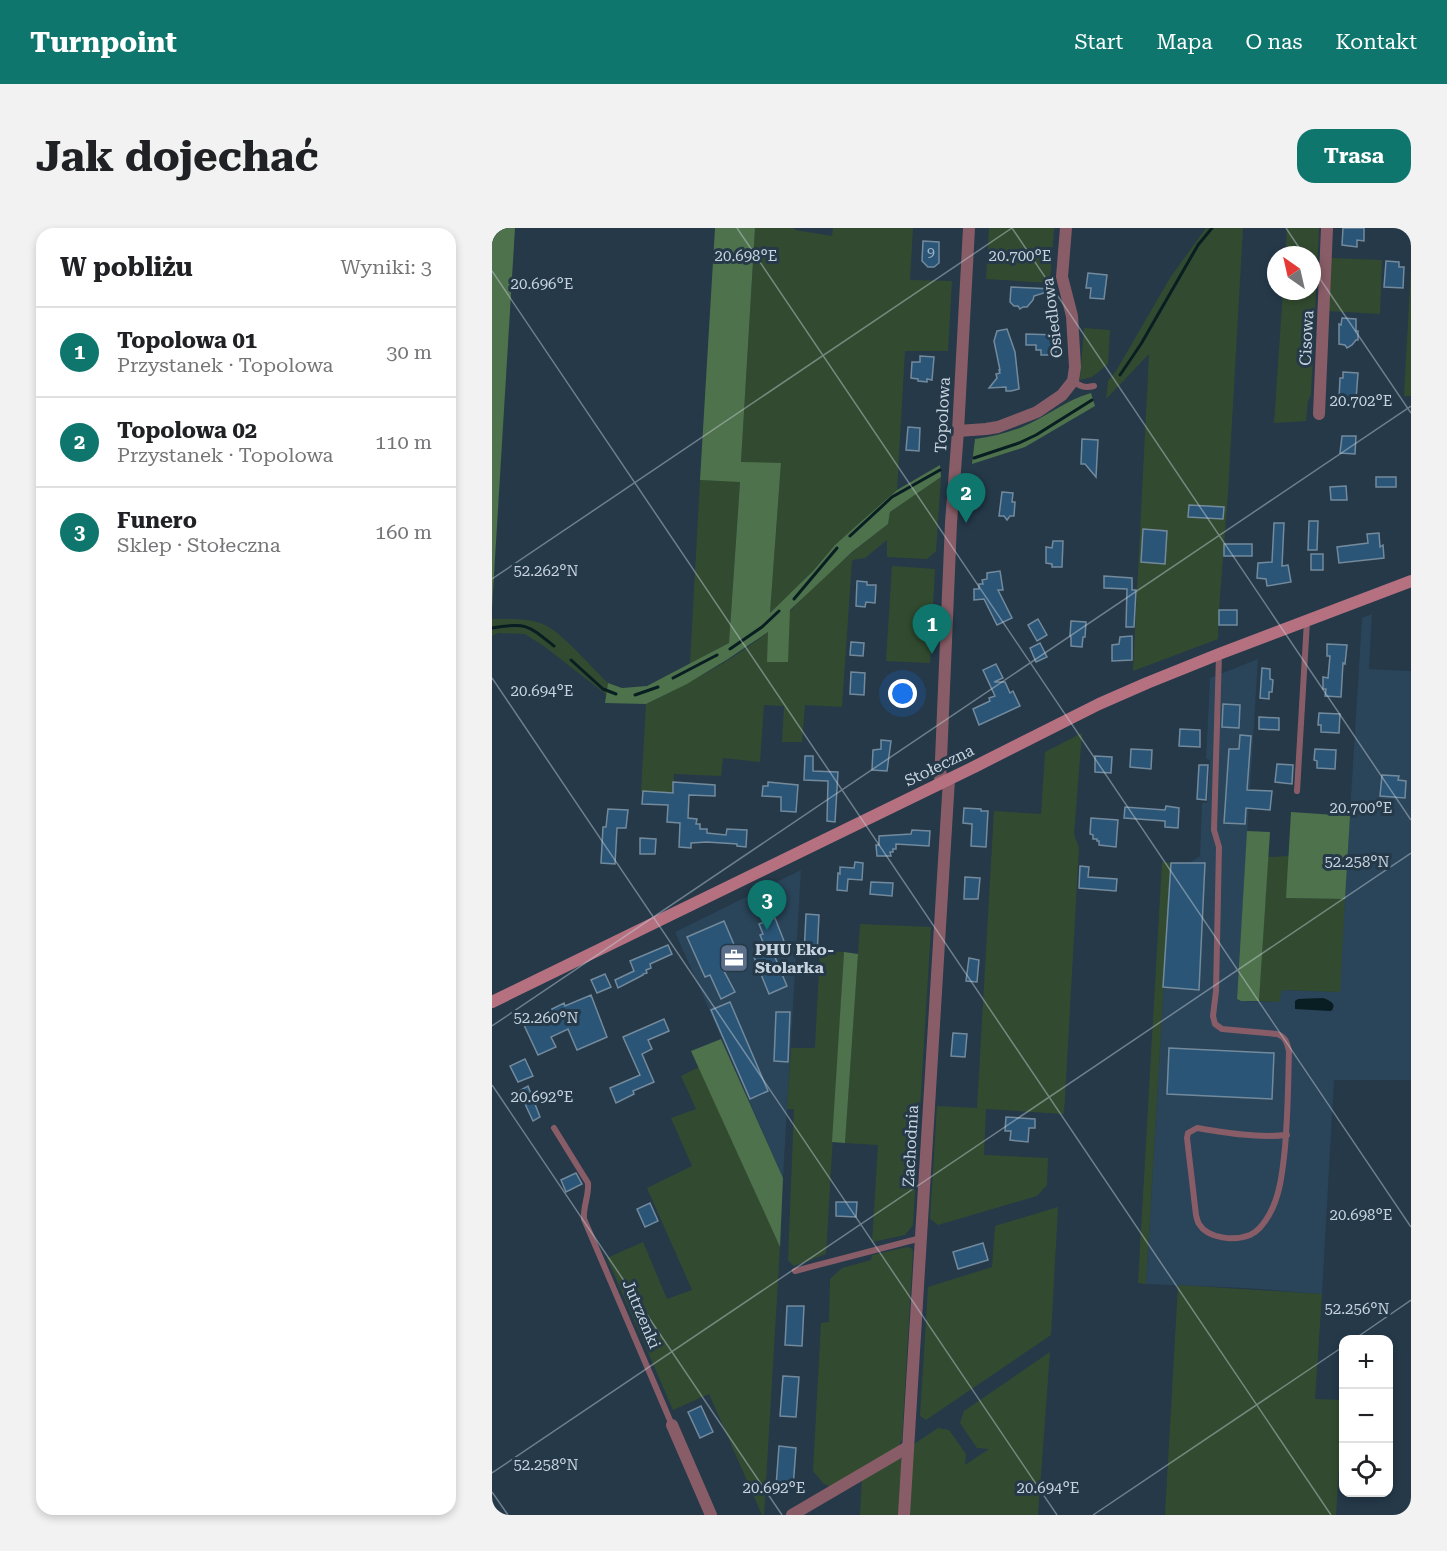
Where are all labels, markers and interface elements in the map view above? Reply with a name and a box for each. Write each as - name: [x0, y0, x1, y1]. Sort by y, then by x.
- text: Turnpoint: [30, 26, 177, 59]
- text: Start: [1075, 30, 1123, 54]
- text: Mapa: [1156, 30, 1213, 54]
- text: O nas: [1246, 30, 1302, 54]
- text: Kontakt: [1335, 30, 1417, 54]
- button: Trasa: [1297, 129, 1411, 183]
- text: Jak dojechać: [36, 132, 319, 181]
- house number: 9: [927, 244, 935, 260]
- north arrow: [1267, 246, 1321, 300]
- text: 20.698°E: [715, 247, 777, 265]
- text: 20.700°E: [989, 247, 1051, 265]
- text: W pobliżu: [60, 252, 193, 282]
- text: Wyniki: 3: [341, 255, 432, 279]
- text: 20.696°E: [511, 275, 573, 293]
- street label: Osiedlowa: [1038, 276, 1067, 359]
- street label: Cisowa: [1296, 309, 1317, 366]
- text: Topolowa 01: [117, 328, 257, 353]
- text: 1: [74, 340, 85, 364]
- text: 30 m: [386, 340, 432, 364]
- text: Przystanek · Topolowa: [117, 353, 333, 377]
- street label: Topolowa: [931, 376, 954, 453]
- text: 20.702°E: [1330, 392, 1392, 410]
- text: Topolowa 02: [117, 418, 257, 443]
- text: 2: [74, 430, 85, 454]
- text: 110 m: [375, 430, 432, 454]
- text: Przystanek · Topolowa: [117, 443, 333, 467]
- pin: 2: [946, 474, 986, 523]
- text: Funero: [117, 508, 197, 533]
- text: 3: [74, 520, 85, 544]
- text: 160 m: [375, 520, 432, 544]
- text: Sklep · Stołeczna: [117, 533, 281, 557]
- text: 52.262°N: [513, 562, 579, 580]
- pin: 1: [912, 604, 952, 654]
- your location: [888, 679, 917, 708]
- text: 20.694°E: [511, 682, 573, 700]
- street label: Stołeczna: [901, 740, 977, 790]
- text: 20.700°E: [1330, 799, 1392, 817]
- text: 52.258°N: [1324, 853, 1390, 871]
- pin: 3: [748, 880, 786, 930]
- place label: PHU Eko- Stolarka: [755, 940, 834, 977]
- office icon: PHU Eko- Stolarka: [718, 942, 750, 974]
- text: 52.260°N: [513, 1009, 579, 1027]
- text: 20.692°E: [511, 1088, 573, 1106]
- street label: Zachodnia: [899, 1104, 922, 1188]
- text: 20.698°E: [1330, 1206, 1392, 1224]
- street label: Jutrzenki: [619, 1277, 665, 1351]
- text: 52.256°N: [1324, 1300, 1390, 1318]
- map controls: [1339, 1335, 1393, 1497]
- button: +: [1339, 1335, 1393, 1389]
- button: −: [1339, 1389, 1393, 1443]
- button: locate: [1339, 1443, 1393, 1497]
- text: 52.258°N: [513, 1456, 579, 1474]
- text: 20.692°E: [743, 1479, 805, 1497]
- text: 20.694°E: [1017, 1479, 1079, 1497]

